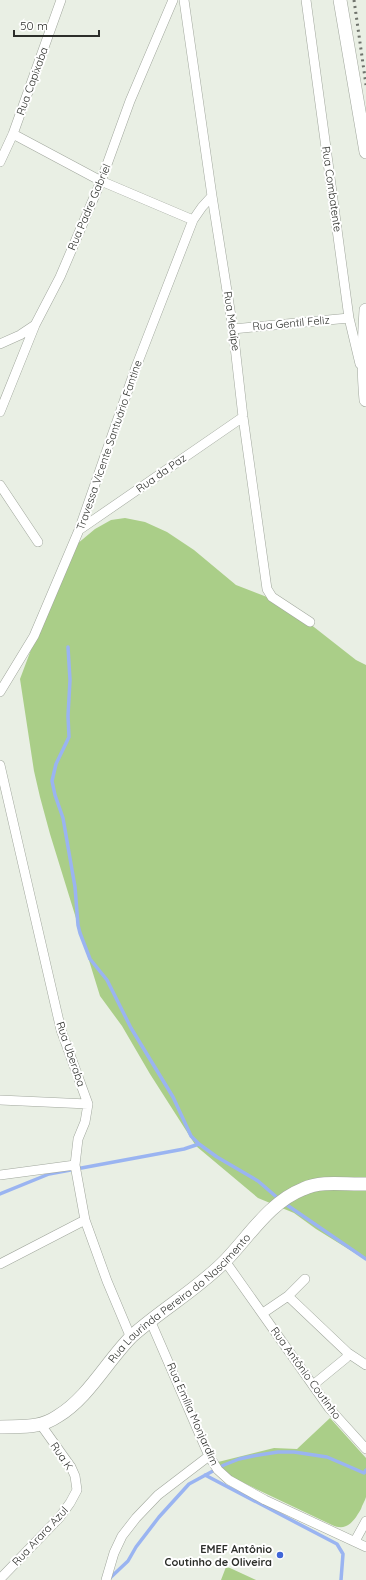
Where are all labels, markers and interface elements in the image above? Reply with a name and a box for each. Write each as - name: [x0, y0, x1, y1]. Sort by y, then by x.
- scale bar: [14, 12, 99, 38]
- text: 50 m: [20, 18, 48, 33]
- street label: Rua Capixaba: [13, 45, 51, 117]
- street label: Rua Combatente: [319, 145, 345, 233]
- street label: Rua Padre Gabriel: [64, 162, 114, 252]
- street label: Rua Meaípe: [221, 290, 243, 352]
- street label: Rua Gentil Feliz: [252, 313, 330, 333]
- street label: Travessa Vicente Santuário Fantine: [73, 358, 145, 532]
- street label: Rua da Paz: [133, 451, 189, 495]
- street label: Rua Uberaba: [53, 1020, 89, 1088]
- street label: Rua Laurinda Pereira do Nascimento: [105, 1230, 253, 1366]
- street label: Rua Antônio Coutinho: [268, 1324, 344, 1422]
- street label: Rua Emília Monjardim: [164, 1360, 222, 1468]
- street label: Rua K: [48, 1439, 76, 1473]
- street label: Rua Arara Azul: [9, 1503, 71, 1569]
- place label: EMEF Antônio Coutinho de Oliveira: [165, 1542, 272, 1569]
- marker: EMEF Antônio Coutinho de Oliveira: [275, 1550, 285, 1560]

